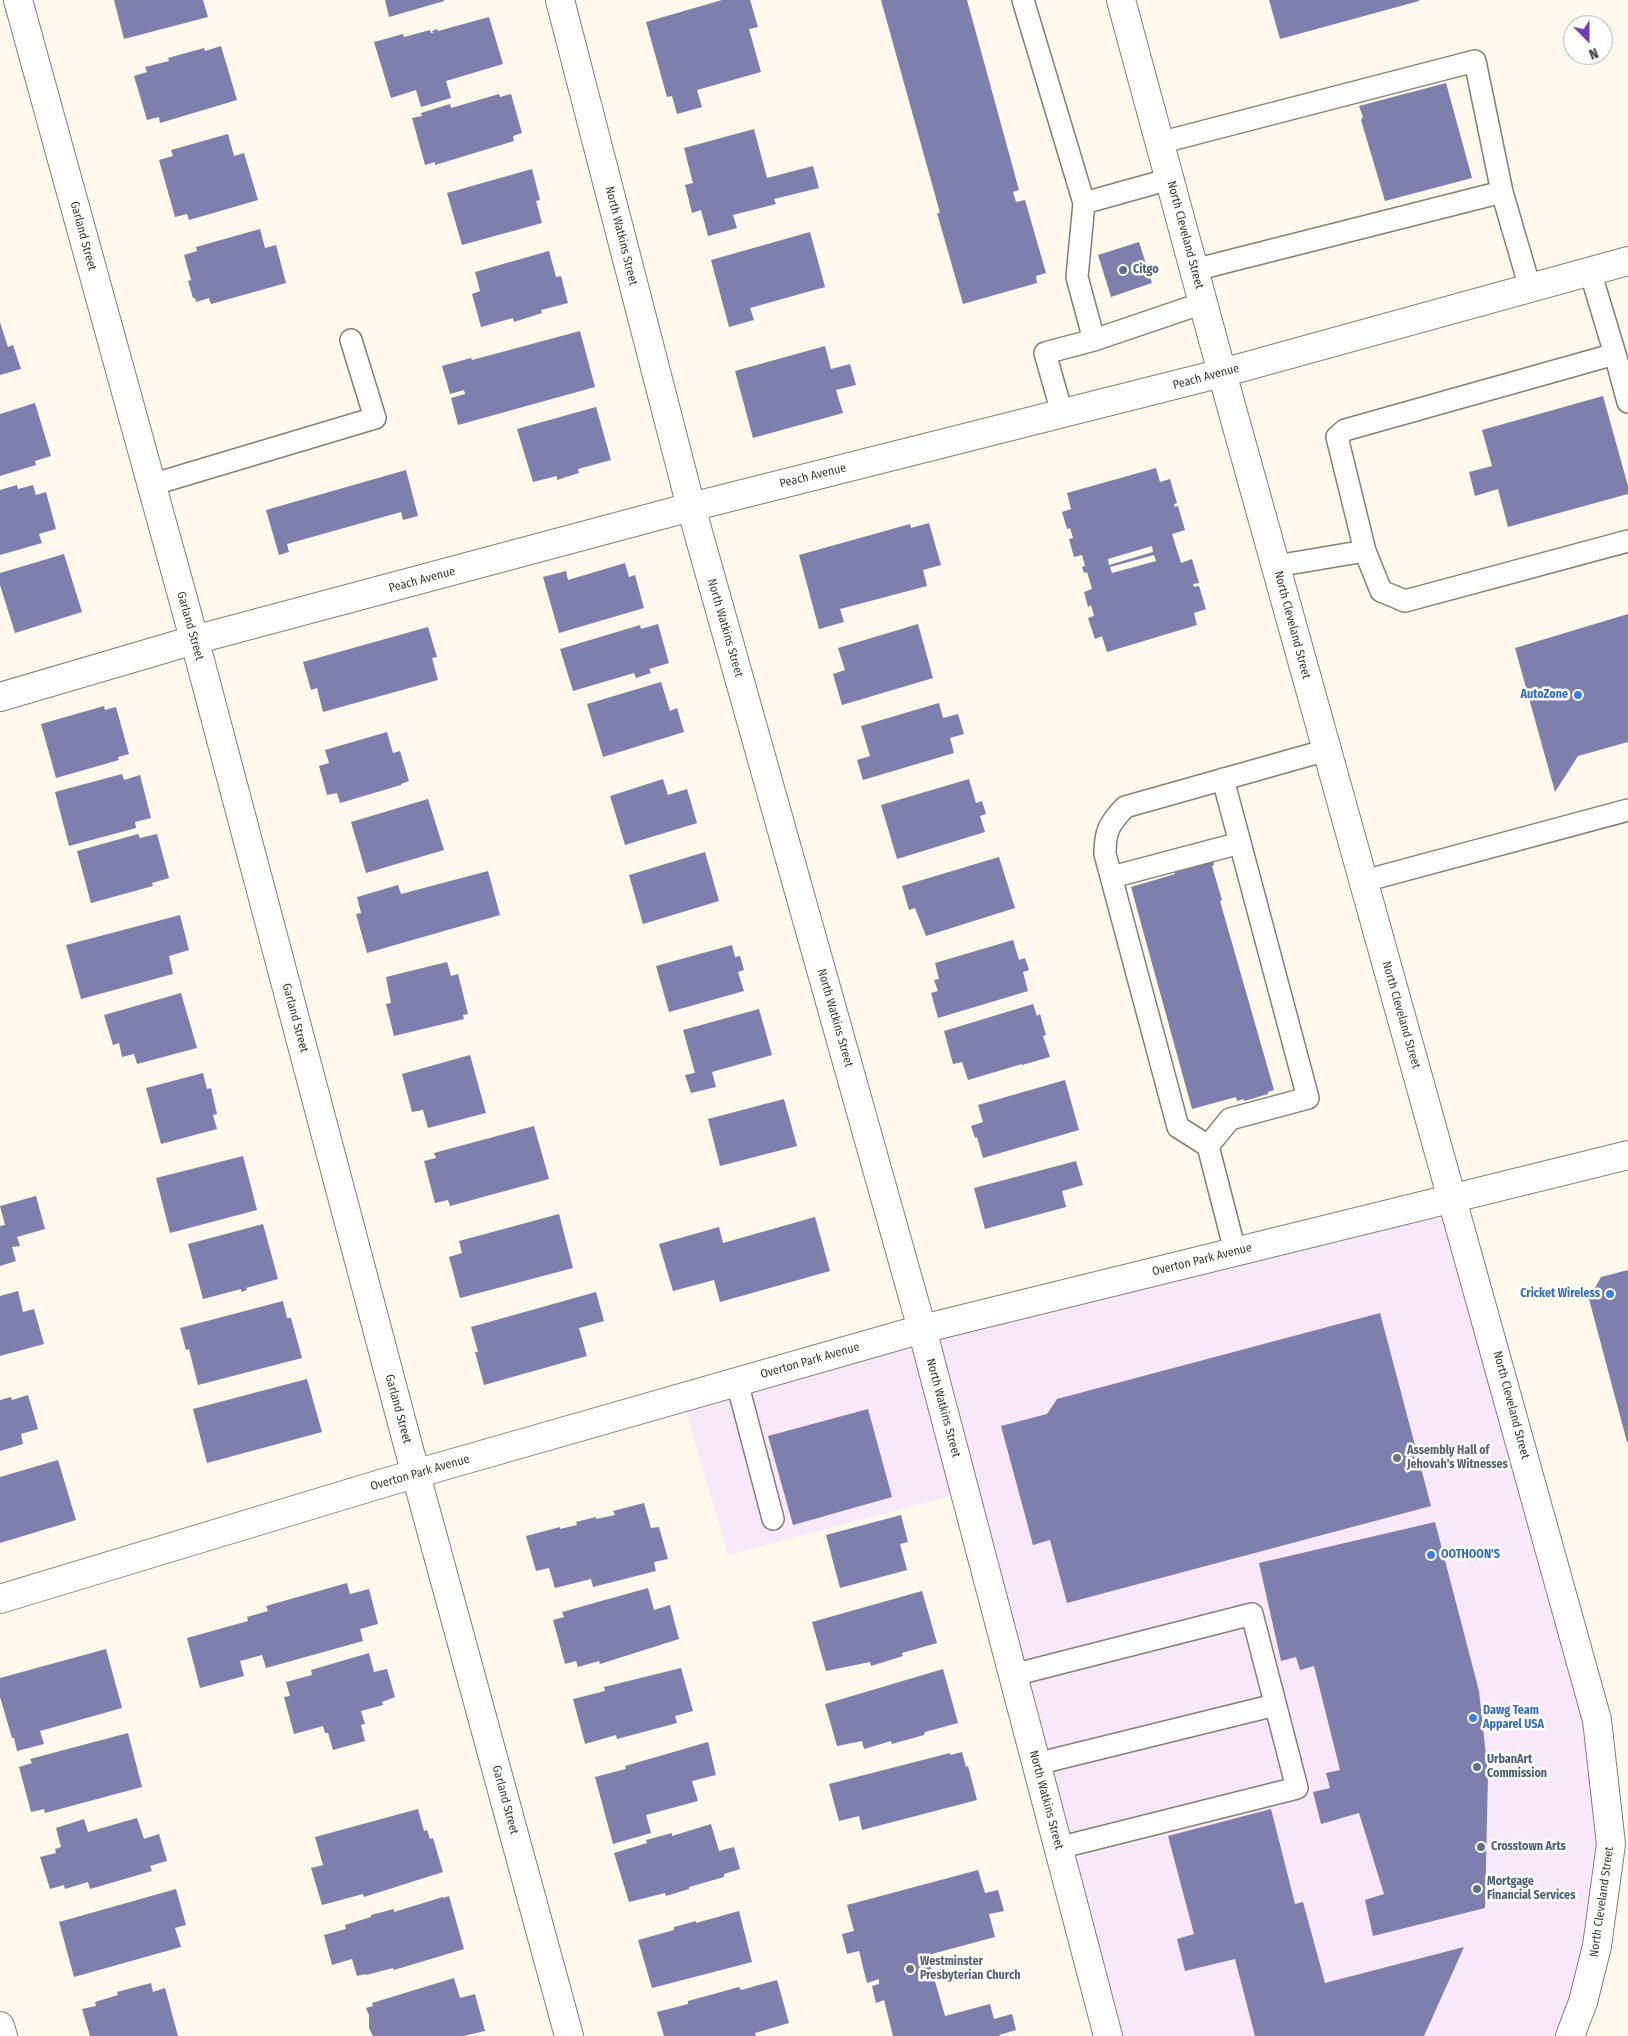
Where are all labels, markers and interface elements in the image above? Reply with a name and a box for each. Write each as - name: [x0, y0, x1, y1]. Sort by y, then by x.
- north arrow: [1563, 15, 1613, 65]
- text: N: [1586, 44, 1601, 63]
- street label: North Cleveland Street: [1164, 179, 1206, 291]
- street label: North Watkins Street: [602, 185, 640, 287]
- street label: Garland Street: [67, 200, 99, 272]
- place label: Citgo: [1133, 263, 1159, 277]
- marker: Citgo: [1117, 264, 1129, 276]
- street label: Peach Avenue: [1171, 361, 1241, 393]
- street label: Peach Avenue: [778, 461, 848, 491]
- street label: Peach Avenue: [387, 564, 457, 596]
- street label: North Cleveland Street: [1271, 569, 1313, 681]
- street label: North Watkins Street: [704, 577, 746, 679]
- street label: Garland Street: [173, 590, 207, 662]
- place label: AutoZone: [1520, 688, 1568, 702]
- marker: AutoZone: [1572, 689, 1584, 701]
- street label: North Cleveland Street: [1379, 960, 1423, 1070]
- street label: North Watkins Street: [814, 967, 856, 1069]
- street label: Garland Street: [279, 982, 311, 1054]
- street label: Overton Park Avenue: [1151, 1241, 1253, 1279]
- place label: Cricket Wireless: [1520, 1287, 1600, 1301]
- marker: Cricket Wireless: [1604, 1288, 1616, 1300]
- street label: Overton Park Avenue: [759, 1340, 861, 1382]
- street label: North Cleveland Street: [1490, 1349, 1532, 1461]
- street label: North Watkins Street: [923, 1357, 963, 1459]
- street label: Garland Street: [382, 1373, 414, 1445]
- place label: Assembly Hall of Jehovah's Witnesses: [1407, 1444, 1508, 1472]
- street label: Overton Park Avenue: [369, 1452, 471, 1494]
- marker: Assembly Hall of Jehovah's Witnesses: [1391, 1452, 1403, 1464]
- place label: OOTHOON'S: [1441, 1548, 1500, 1562]
- marker: OOTHOON'S: [1425, 1549, 1437, 1561]
- place label: Dawg Team Apparel USA: [1483, 1704, 1544, 1732]
- marker: Dawg Team Apparel USA: [1467, 1712, 1479, 1724]
- street label: North Watkins Street: [1026, 1749, 1066, 1851]
- place label: UrbanArt Commission: [1487, 1753, 1547, 1781]
- marker: UrbanArt Commission: [1471, 1761, 1483, 1773]
- street label: Garland Street: [489, 1764, 521, 1836]
- place label: Crosstown Arts: [1491, 1840, 1566, 1854]
- marker: Crosstown Arts: [1475, 1841, 1487, 1853]
- street label: North Cleveland Street: [1587, 1846, 1617, 1958]
- place label: Mortgage Financial Services: [1487, 1875, 1575, 1903]
- marker: Mortgage Financial Services: [1471, 1883, 1483, 1895]
- place label: Westminster Presbyterian Church: [920, 1955, 1020, 1983]
- marker: Westminster Presbyterian Church: [904, 1963, 916, 1975]

